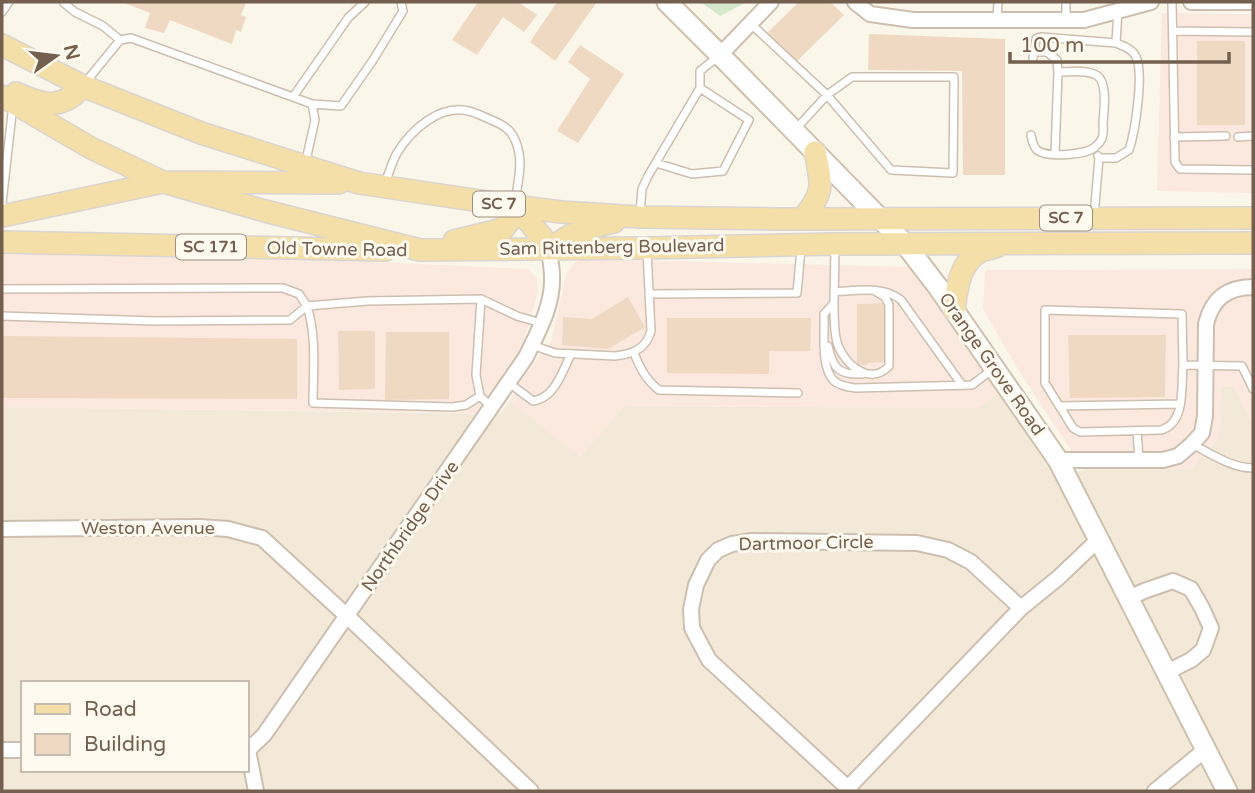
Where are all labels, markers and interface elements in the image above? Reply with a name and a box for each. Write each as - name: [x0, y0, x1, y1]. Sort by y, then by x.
- north arrow: [21, 21, 91, 91]
- scale bar: [1010, 21, 1229, 65]
- text: 100 m: [1020, 33, 1084, 58]
- text: N: [59, 42, 84, 62]
- road number: SC 7: [473, 192, 525, 216]
- road number: SC 7: [1040, 206, 1092, 230]
- road number: SC 171: [176, 234, 246, 260]
- street label: Sam Rittenberg Boulevard: [499, 234, 725, 260]
- street label: Old Towne Road: [266, 237, 408, 261]
- street label: Orange Grove Road: [934, 288, 1050, 440]
- street label: Northbridge Drive: [357, 456, 463, 596]
- street label: Weston Avenue: [81, 517, 215, 539]
- street label: Dartmoor Circle: [738, 531, 874, 555]
- legend: [21, 681, 248, 772]
- text: Road: [84, 697, 137, 722]
- text: Building: [84, 732, 166, 757]

